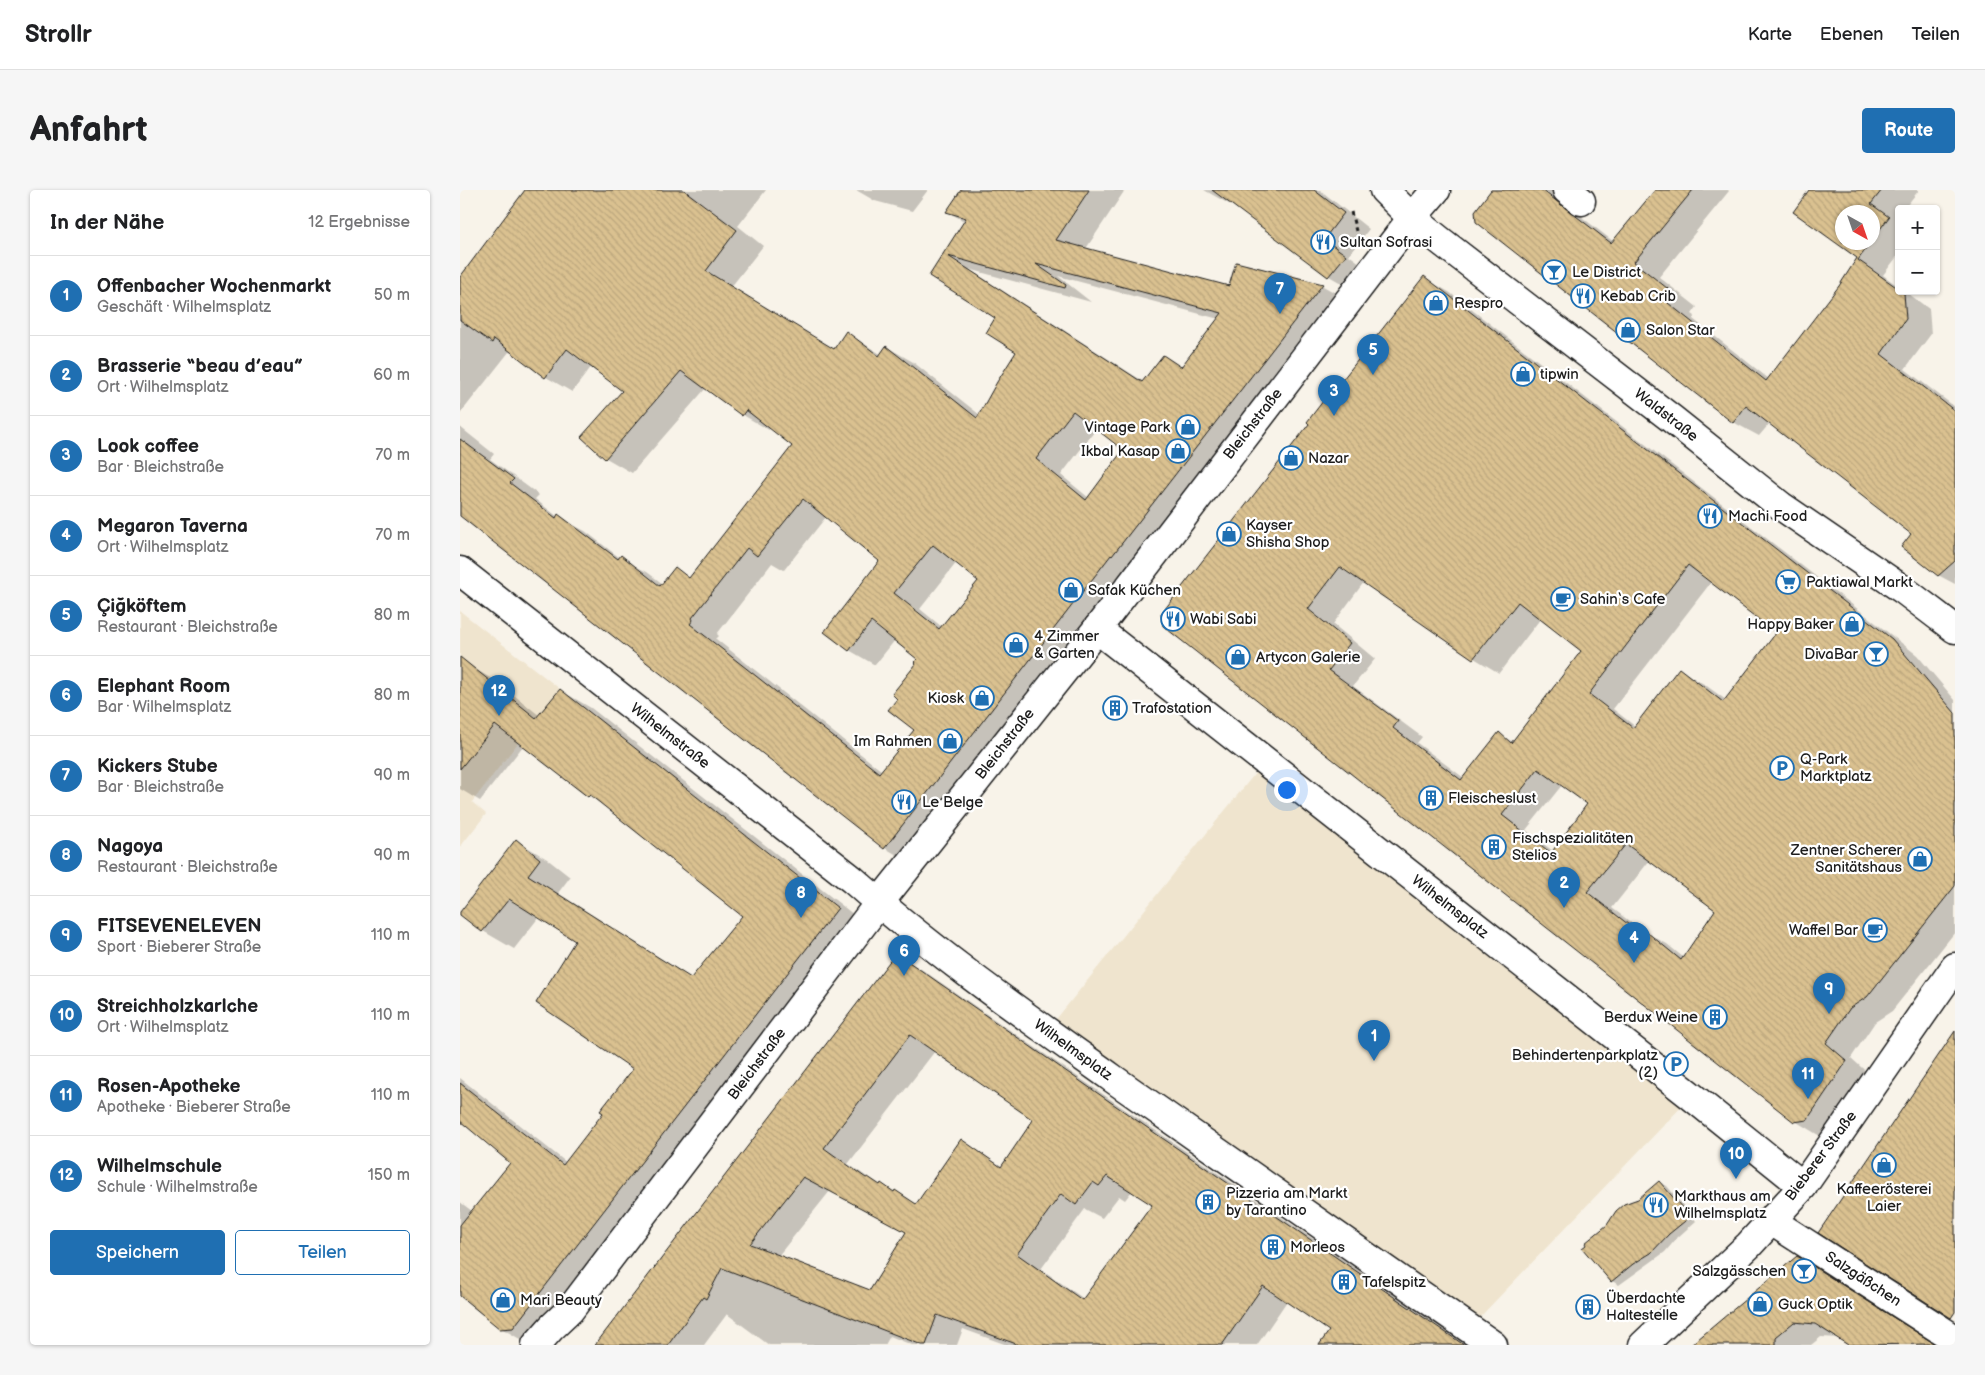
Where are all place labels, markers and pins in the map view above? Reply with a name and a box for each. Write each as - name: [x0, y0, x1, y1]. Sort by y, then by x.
- restaurant icon: Sultan Sofrasi: [1310, 229, 1336, 255]
- place label: Sultan Sofrasi: [1340, 233, 1432, 252]
- bar icon: Le District: [1541, 259, 1567, 285]
- place label: Le District: [1572, 263, 1642, 282]
- pin: 7: [1264, 273, 1296, 314]
- restaurant icon: Kebab Crib: [1570, 283, 1596, 309]
- place label: Kebab Crib: [1600, 287, 1676, 306]
- shop icon: Respro: [1423, 290, 1449, 316]
- place label: Respro: [1454, 294, 1503, 313]
- shop icon: Salon Star: [1615, 317, 1641, 343]
- place label: Salon Star: [1646, 321, 1715, 340]
- pin: 5: [1357, 334, 1389, 375]
- shop icon: tipwin: [1510, 361, 1536, 387]
- place label: tipwin: [1540, 365, 1579, 384]
- pin: 3: [1318, 375, 1350, 416]
- shop icon: Vintage Park: [1175, 414, 1201, 440]
- place label: Vintage Park: [1084, 418, 1171, 437]
- shop icon: Ikbal Kasap: [1165, 438, 1191, 464]
- place label: Ikbal Kasap: [1081, 442, 1160, 461]
- shop icon: Nazar: [1278, 445, 1304, 471]
- place label: Nazar: [1308, 449, 1349, 468]
- restaurant icon: Machi Food: [1697, 503, 1723, 529]
- place label: Machi Food: [1728, 507, 1807, 526]
- place label: Kayser Shisha Shop: [1246, 516, 1330, 552]
- shop icon: Kayser Shisha Shop: [1216, 521, 1242, 547]
- supermarket icon: Paktiawal Markt: [1775, 569, 1801, 595]
- place label: Paktiawal Markt: [1806, 573, 1913, 592]
- shop icon: Safak Küchen: [1058, 577, 1084, 603]
- place label: Safak Küchen: [1088, 581, 1181, 600]
- cafe icon: Sahin‘s Cafe: [1550, 586, 1576, 612]
- place label: Sahin‘s Cafe: [1580, 590, 1666, 609]
- restaurant icon: Wabi Sabi: [1160, 606, 1186, 632]
- place label: Wabi Sabi: [1190, 610, 1257, 629]
- shop icon: Happy Baker: [1839, 611, 1865, 637]
- place label: Happy Baker: [1747, 615, 1835, 634]
- place label: 4 Zimmer & Garten: [1034, 627, 1100, 663]
- shop icon: 4 Zimmer & Garten: [1003, 632, 1029, 658]
- bar icon: DivaBar: [1863, 641, 1889, 667]
- shop icon: Artycon Galerie: [1225, 644, 1251, 670]
- place label: DivaBar: [1804, 645, 1859, 664]
- place label: Artycon Galerie: [1256, 648, 1361, 667]
- pin: 12: [483, 675, 515, 716]
- shop icon: Kiosk: [969, 685, 995, 711]
- place label: Kiosk: [928, 689, 965, 708]
- building icon: Trafostation: [1102, 695, 1128, 721]
- place label: Trafostation: [1132, 699, 1212, 718]
- shop icon: Im Rahmen: [937, 728, 963, 754]
- place label: Im Rahmen: [854, 732, 932, 751]
- place label: Q-Park Marktplatz: [1800, 750, 1872, 786]
- parking icon: Q-Park Marktplatz: [1769, 755, 1795, 781]
- building icon: Fleischeslust: [1418, 785, 1444, 811]
- restaurant icon: Le Belge: [891, 789, 917, 815]
- place label: Fleischeslust: [1448, 789, 1537, 808]
- place label: Le Belge: [922, 793, 983, 812]
- place label: Fischspezialitäten Stelios: [1512, 829, 1633, 865]
- building icon: Fischspezialitäten Stelios: [1481, 834, 1507, 860]
- place label: Zentner Scherer Sanitätshaus: [1790, 841, 1903, 877]
- shop icon: Zentner Scherer Sanitätshaus: [1907, 846, 1933, 872]
- pin: 2: [1548, 867, 1580, 908]
- pin: 8: [785, 877, 817, 918]
- cafe icon: Waffel Bar: [1862, 917, 1888, 943]
- place label: Waffel Bar: [1789, 921, 1859, 940]
- pin: 4: [1618, 922, 1650, 963]
- pin: 6: [888, 935, 920, 976]
- pin: 9: [1813, 973, 1845, 1014]
- building icon: Berdux Weine: [1702, 1004, 1728, 1030]
- place label: Berdux Weine: [1604, 1008, 1698, 1027]
- pin: 1: [1358, 1020, 1390, 1061]
- place label: Behindertenparkplatz (2): [1512, 1046, 1659, 1082]
- parking icon: Behindertenparkplatz (2): [1663, 1051, 1689, 1077]
- pin: 11: [1792, 1058, 1824, 1099]
- pin: 10: [1720, 1138, 1752, 1179]
- shop icon: Kaffeerösterei Laier: [1871, 1152, 1897, 1178]
- place label: Kaffeerösterei Laier: [1837, 1180, 1931, 1216]
- place label: Pizzeria am Markt by Tarantino: [1226, 1184, 1348, 1220]
- place label: Markthaus am Wilhelmsplatz: [1674, 1187, 1771, 1223]
- building icon: Pizzeria am Markt by Tarantino: [1195, 1189, 1221, 1215]
- restaurant icon: Markthaus am Wilhelmsplatz: [1643, 1192, 1669, 1218]
- building icon: Morleos: [1260, 1234, 1286, 1260]
- place label: Morleos: [1290, 1238, 1346, 1257]
- bar icon: Salzgässchen: [1791, 1258, 1817, 1284]
- place label: Salzgässchen: [1692, 1262, 1786, 1281]
- building icon: Tafelspitz: [1331, 1269, 1357, 1295]
- place label: Tafelspitz: [1362, 1273, 1426, 1292]
- shop icon: Mari Beauty: [490, 1287, 516, 1313]
- place label: Überdachte Haltestelle: [1606, 1289, 1686, 1325]
- place label: Mari Beauty: [520, 1291, 602, 1310]
- shop icon: Guck Optik: [1747, 1291, 1773, 1317]
- building icon: Überdachte Haltestelle: [1575, 1294, 1601, 1320]
- place label: Guck Optik: [1778, 1295, 1853, 1314]

